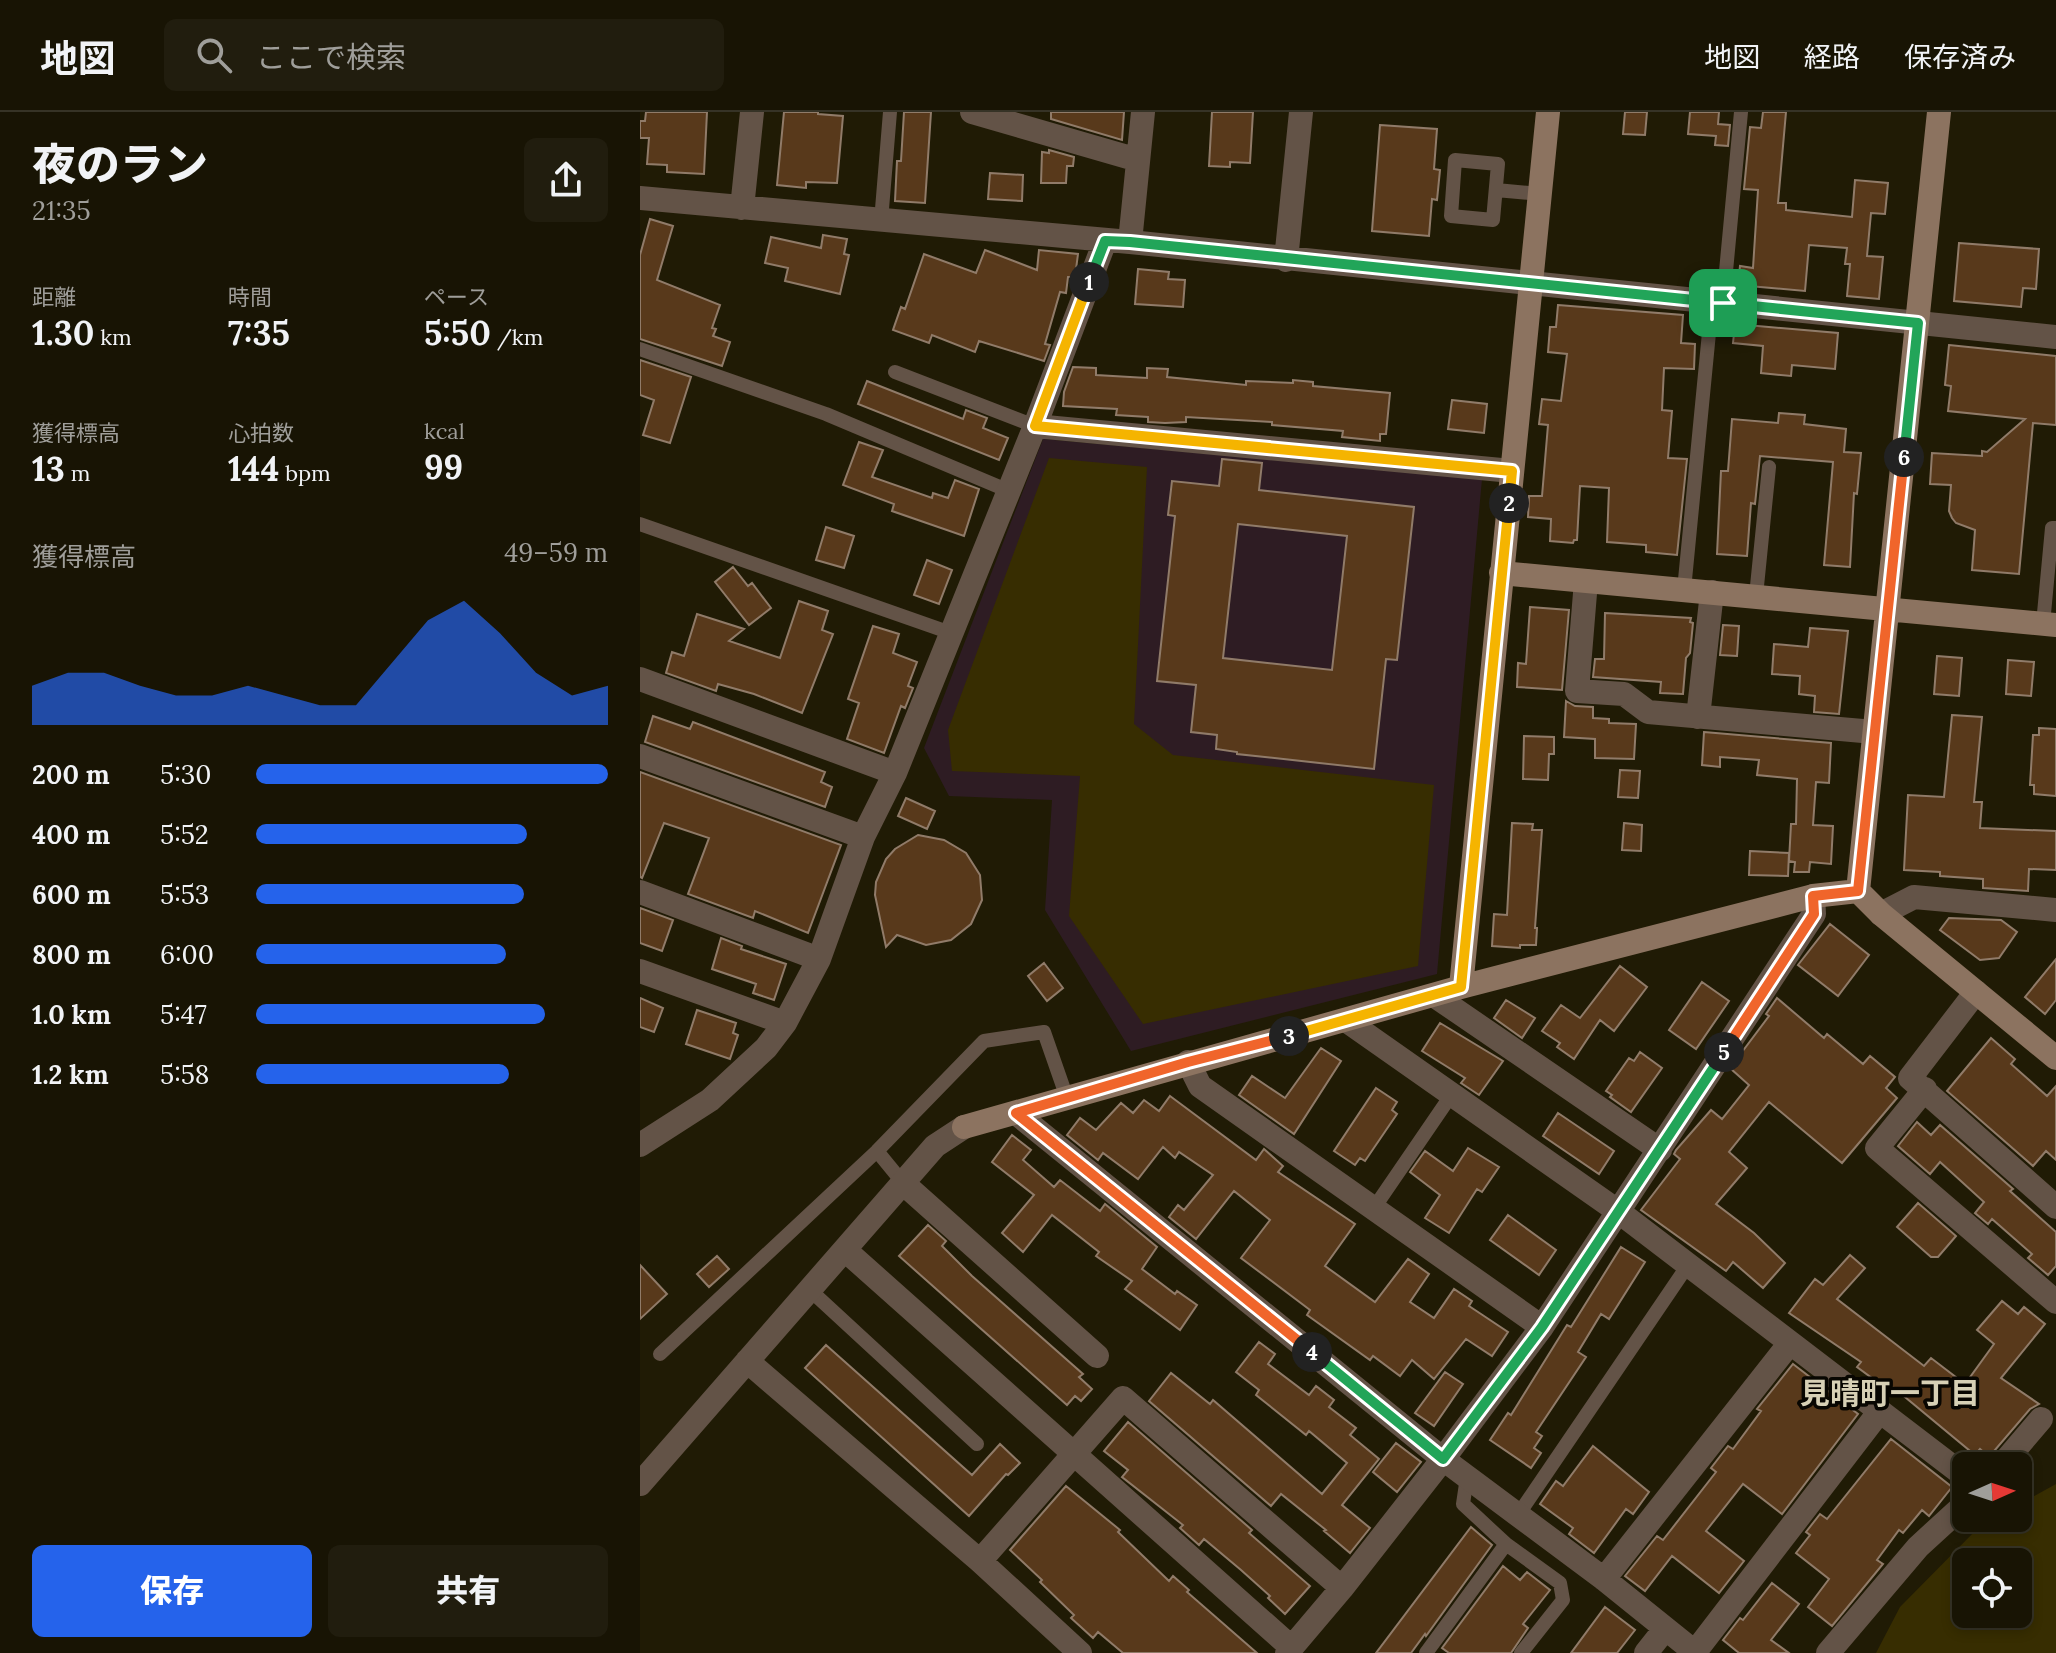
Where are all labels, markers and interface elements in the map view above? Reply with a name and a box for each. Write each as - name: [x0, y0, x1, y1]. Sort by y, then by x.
- search box: [164, 19, 724, 91]
- icon: search: [192, 33, 236, 77]
- text: 地図: [40, 34, 116, 82]
- text: ここで検索: [256, 38, 406, 76]
- text: 地図: [1704, 39, 1760, 75]
- text: 経路: [1804, 39, 1860, 75]
- text: 保存済み: [1904, 39, 2016, 75]
- text: 夜のラン: [32, 136, 208, 192]
- button: share: [524, 138, 608, 222]
- text: 21:35: [32, 194, 91, 227]
- pin: 1: [1069, 262, 1109, 302]
- text: 1: [1085, 268, 1093, 296]
- pin: [1689, 269, 1757, 337]
- icon: arrive: [1701, 281, 1745, 325]
- text: 距離: [32, 283, 76, 311]
- text: 時間: [228, 283, 272, 311]
- text: ペース: [424, 283, 489, 311]
- text: 1.30: [32, 311, 94, 354]
- text: 7:35: [228, 311, 290, 354]
- text: 5:50: [424, 311, 491, 354]
- text: km: [94, 323, 132, 351]
- text: /km: [491, 323, 543, 351]
- text: kcal: [424, 417, 465, 445]
- text: 獲得標高: [32, 419, 120, 447]
- text: 心拍数: [228, 419, 294, 447]
- pin: 6: [1884, 437, 1924, 477]
- text: 6: [1898, 443, 1910, 471]
- text: 99: [424, 445, 463, 488]
- text: 13: [32, 447, 65, 490]
- text: 144: [228, 447, 279, 490]
- text: m: [65, 459, 90, 487]
- text: bpm: [279, 459, 331, 487]
- pin: 2: [1489, 483, 1529, 523]
- text: 2: [1503, 489, 1515, 517]
- text: 49–59 m: [504, 536, 608, 569]
- text: 獲得標高: [32, 540, 136, 573]
- text: 200 m: [32, 758, 110, 791]
- text: 5:30: [160, 758, 211, 791]
- text: 400 m: [32, 818, 110, 851]
- text: 5:52: [160, 818, 209, 851]
- text: 600 m: [32, 878, 111, 911]
- text: 5:53: [160, 878, 209, 911]
- text: 800 m: [32, 938, 111, 971]
- text: 6:00: [160, 938, 214, 971]
- text: 1.0 km: [32, 998, 111, 1031]
- text: 5:47: [160, 998, 207, 1031]
- pin: 3: [1269, 1016, 1309, 1056]
- text: 3: [1283, 1022, 1295, 1050]
- pin: 5: [1704, 1032, 1744, 1072]
- text: 5: [1718, 1038, 1730, 1066]
- text: 1.2 km: [32, 1058, 109, 1091]
- text: 5:58: [160, 1058, 209, 1091]
- pin: 4: [1292, 1332, 1332, 1372]
- text: 4: [1306, 1338, 1318, 1366]
- district label: 見晴町一丁目: [1800, 1374, 1980, 1412]
- north arrow: [1952, 1452, 2032, 1532]
- map controls: [1952, 1452, 2032, 1628]
- button: 保存: [32, 1545, 312, 1637]
- button: 共有: [328, 1545, 608, 1637]
- button: locate: [1952, 1548, 2032, 1628]

